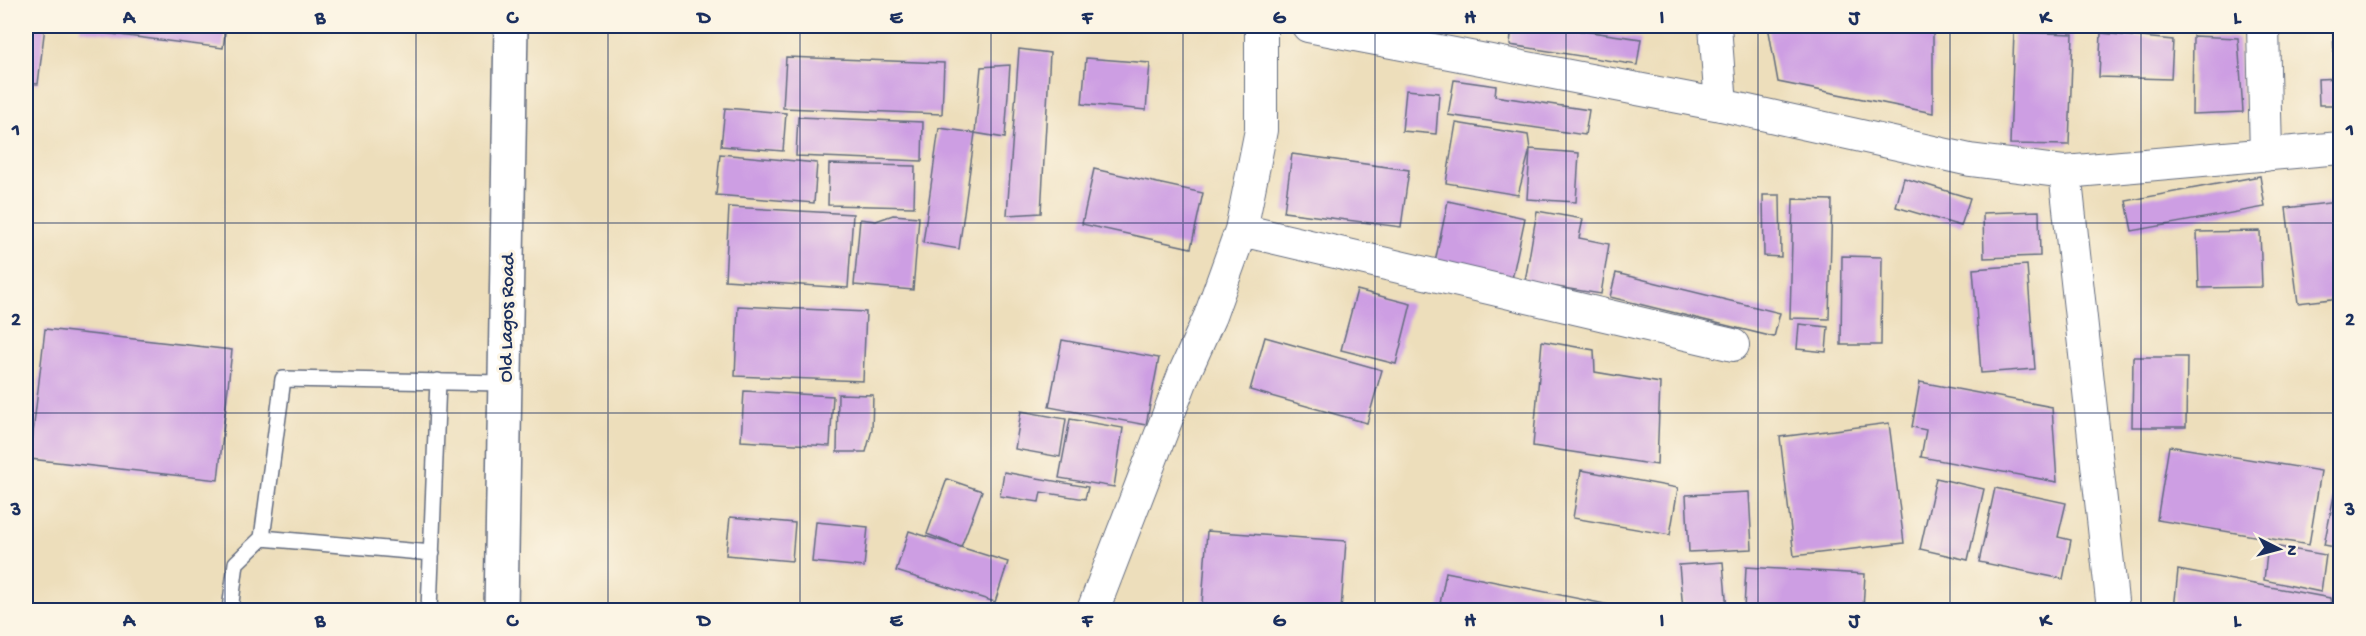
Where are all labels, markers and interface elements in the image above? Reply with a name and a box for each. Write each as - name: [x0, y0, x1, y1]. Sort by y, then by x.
- text: A: [122, 8, 137, 31]
- text: B: [314, 8, 326, 31]
- text: C: [506, 8, 520, 31]
- text: D: [695, 8, 711, 31]
- text: E: [890, 8, 904, 31]
- text: F: [1081, 8, 1094, 31]
- text: G: [1273, 8, 1287, 31]
- text: H: [1464, 8, 1476, 31]
- text: I: [1660, 8, 1665, 31]
- text: J: [1848, 8, 1861, 31]
- text: K: [2038, 8, 2053, 31]
- text: L: [2233, 8, 2242, 31]
- text: 1: [11, 120, 20, 143]
- text: 1: [2345, 120, 2354, 143]
- street label: Old Lagos Road: [496, 251, 521, 383]
- text: 2: [11, 310, 21, 333]
- text: 2: [2345, 310, 2355, 333]
- text: 3: [10, 500, 21, 523]
- text: 3: [2344, 500, 2355, 523]
- north arrow: [2249, 519, 2309, 579]
- text: N: [2280, 544, 2300, 557]
- text: A: [122, 611, 137, 634]
- text: B: [314, 611, 326, 634]
- text: C: [506, 611, 520, 634]
- text: D: [695, 611, 711, 634]
- text: E: [890, 611, 904, 634]
- text: F: [1081, 611, 1094, 634]
- text: G: [1273, 611, 1287, 634]
- text: H: [1464, 611, 1476, 634]
- text: I: [1660, 611, 1665, 634]
- text: J: [1848, 611, 1861, 634]
- text: K: [2038, 611, 2053, 634]
- text: L: [2233, 611, 2242, 634]

